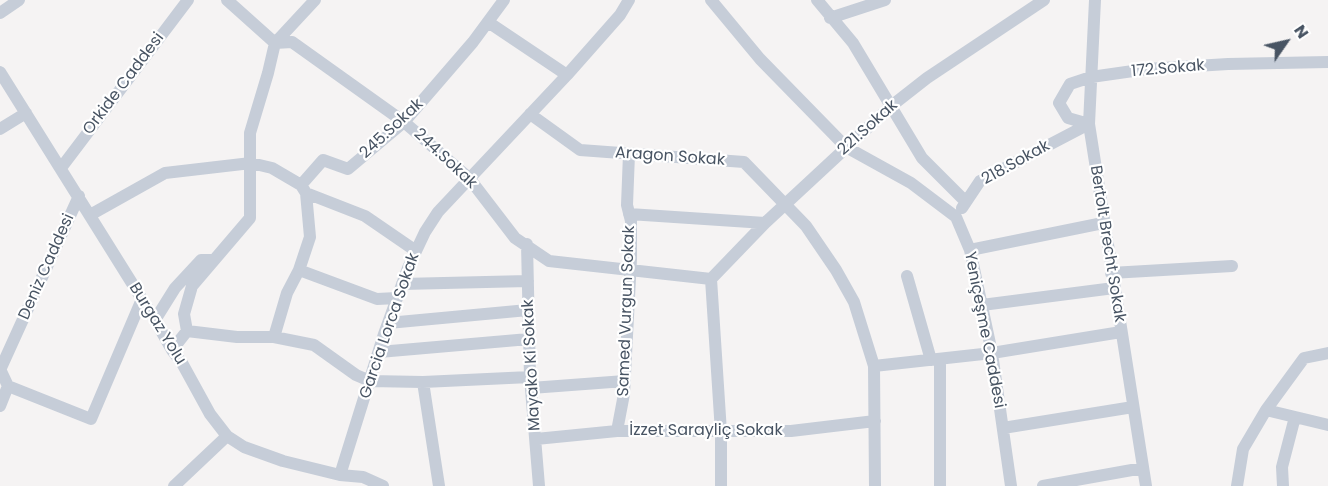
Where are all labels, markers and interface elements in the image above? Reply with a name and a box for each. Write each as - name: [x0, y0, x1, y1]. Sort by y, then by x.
- north arrow: [1256, 12, 1316, 72]
- text: N: [1288, 20, 1314, 43]
- street label: Orkide Caddesi: [79, 29, 169, 139]
- street label: 172.Sokak: [1131, 56, 1205, 82]
- street label: 245.Sokak: [356, 95, 428, 163]
- street label: 221.Sokak: [834, 96, 902, 160]
- street label: 244.Sokak: [409, 125, 481, 193]
- street label: 218.Sokak: [979, 136, 1053, 190]
- street label: Aragon Sokak: [614, 144, 726, 170]
- street label: Bertolt Brecht Sokak: [1085, 164, 1129, 324]
- street label: Deniz Caddesi: [15, 211, 79, 323]
- street label: Samed Vurgun Sokak: [614, 225, 640, 397]
- street label: Yeniçeşme Caddesi: [959, 250, 1009, 410]
- street label: Garcia Lorca Sokak: [356, 251, 424, 401]
- street label: Burgaz Yolu: [124, 279, 190, 369]
- street label: Mayako Ki Sokak: [519, 299, 545, 431]
- street label: İzzet Sarayliç Sokak: [629, 421, 783, 441]

